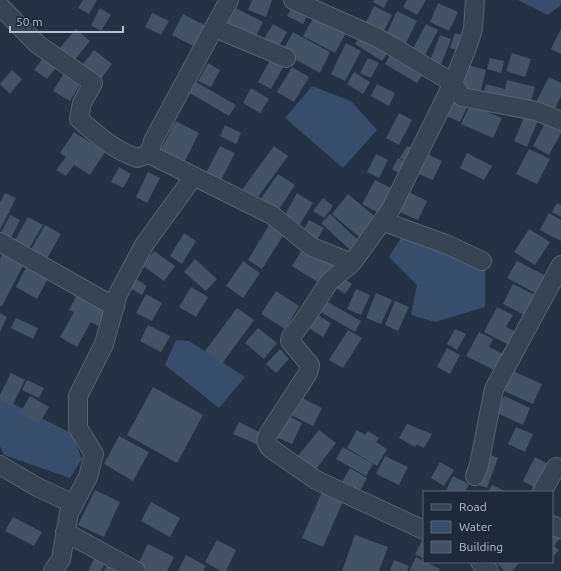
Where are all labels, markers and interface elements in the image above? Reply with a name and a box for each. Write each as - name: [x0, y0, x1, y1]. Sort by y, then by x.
- scale bar: [10, 8, 123, 34]
- text: 50 m: [16, 15, 43, 28]
- legend: [423, 491, 553, 563]
- text: Road: [459, 500, 487, 513]
- text: Water: [459, 520, 492, 533]
- text: Building: [459, 540, 503, 553]

